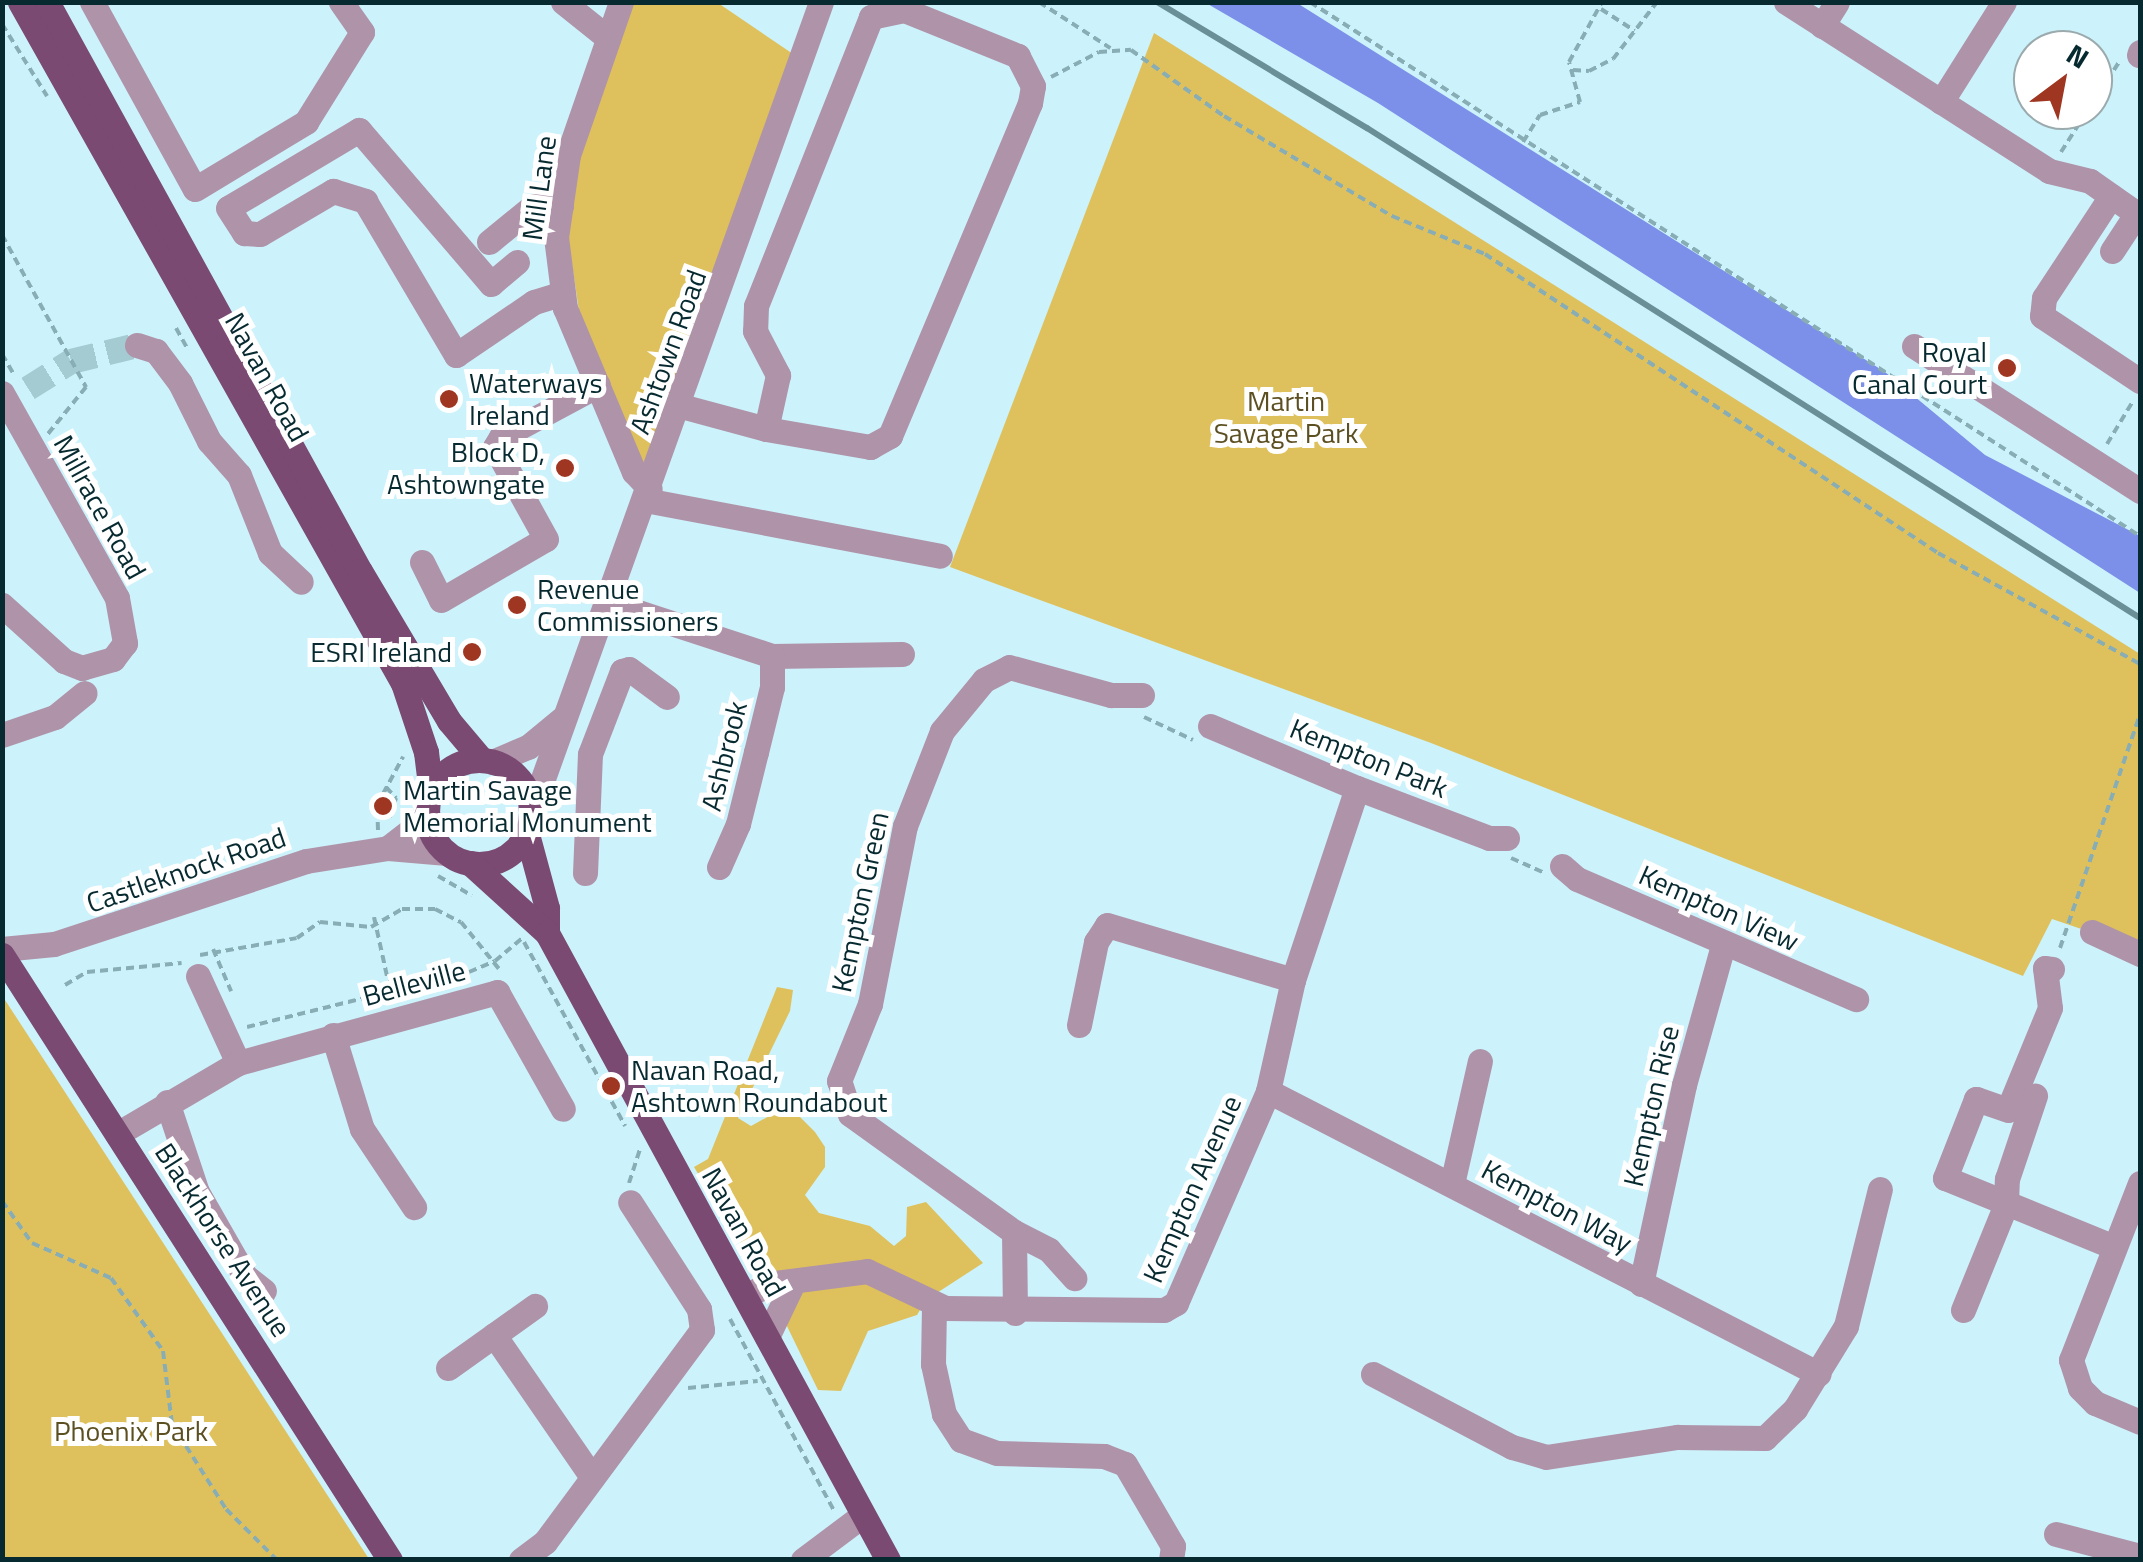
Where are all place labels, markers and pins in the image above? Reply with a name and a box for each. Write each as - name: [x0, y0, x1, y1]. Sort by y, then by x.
- place label: Royal Canal Court: [1852, 335, 1987, 401]
- marker: Royal Canal Court: [1996, 357, 2018, 379]
- place label: Waterways Ireland: [469, 366, 603, 432]
- marker: Waterways Ireland: [438, 388, 460, 410]
- place label: Block D, Ashtowngate: [387, 435, 545, 501]
- marker: Block D, Ashtowngate: [554, 457, 576, 479]
- place label: Revenue Commissioners: [537, 572, 719, 638]
- marker: Revenue Commissioners: [506, 594, 528, 616]
- place label: ESRI Ireland: [310, 635, 452, 669]
- marker: ESRI Ireland: [461, 641, 483, 663]
- place label: Martin Savage Memorial Monument: [403, 773, 652, 839]
- marker: Martin Savage Memorial Monument: [372, 795, 394, 817]
- place label: Navan Road, Ashtown Roundabout: [631, 1053, 887, 1119]
- marker: Navan Road, Ashtown Roundabout: [600, 1075, 622, 1097]

